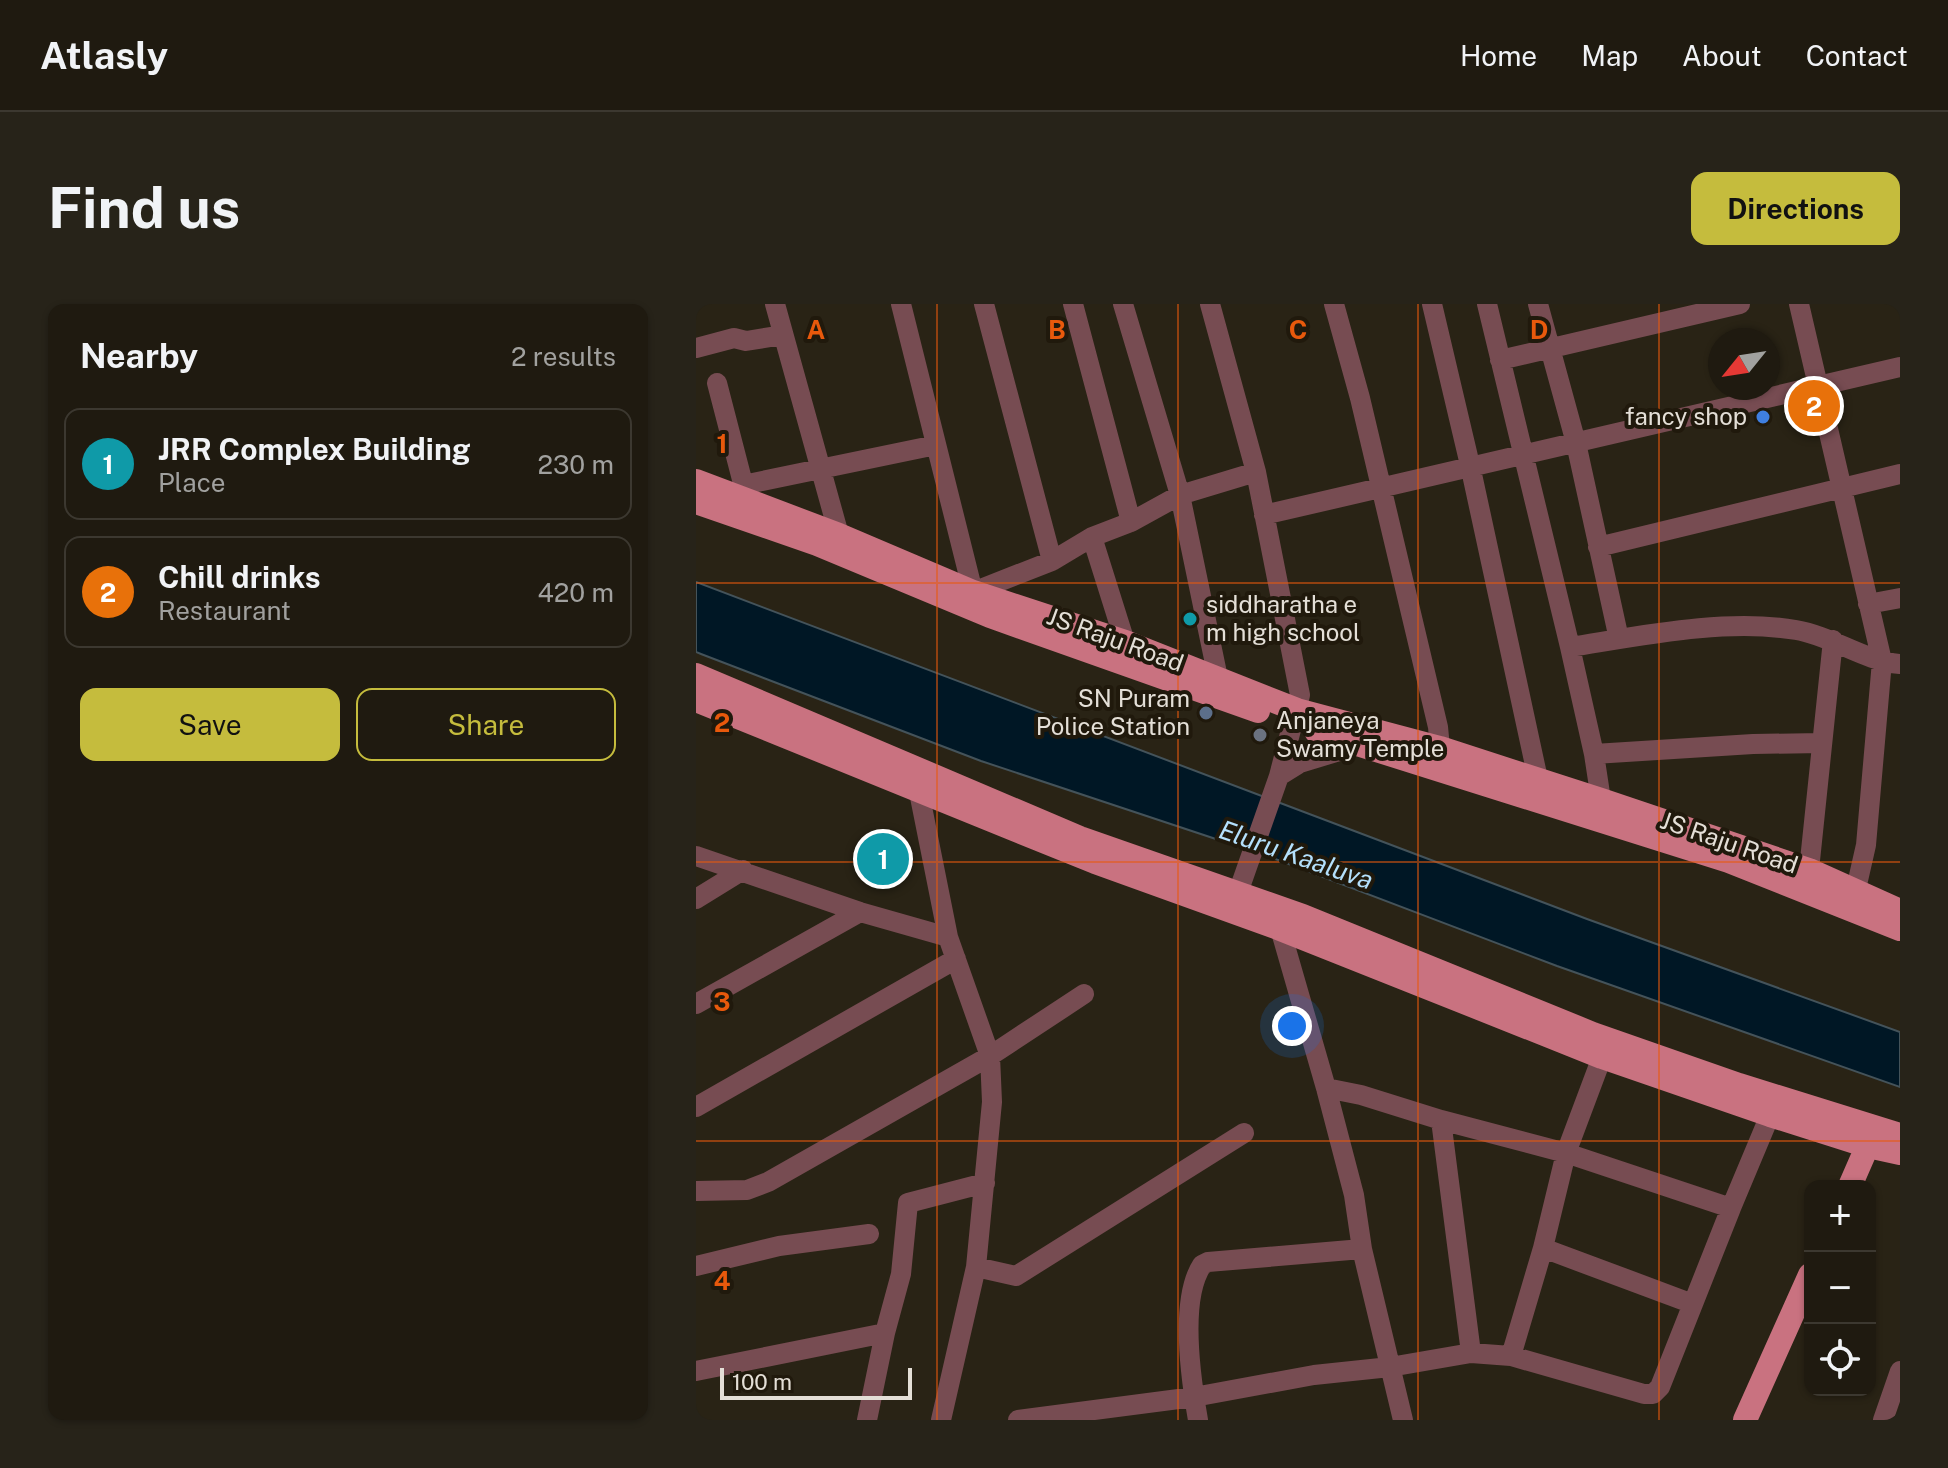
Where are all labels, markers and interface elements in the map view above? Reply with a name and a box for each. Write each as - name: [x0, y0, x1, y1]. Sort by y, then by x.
- text: Atlasly: [40, 33, 168, 78]
- text: Home: [1460, 39, 1537, 72]
- text: Map: [1581, 39, 1638, 72]
- text: About: [1682, 39, 1762, 72]
- text: Contact: [1806, 39, 1908, 72]
- button: Directions: [1691, 172, 1900, 245]
- text: Find us: [48, 175, 240, 241]
- text: A: [807, 314, 826, 345]
- text: B: [1048, 314, 1066, 345]
- text: C: [1289, 314, 1307, 345]
- text: D: [1530, 314, 1548, 345]
- north arrow: [1708, 328, 1780, 400]
- text: Nearby: [80, 336, 198, 376]
- text: 2 results: [511, 341, 616, 372]
- pin: 2: [1788, 376, 1840, 436]
- place label: fancy shop: [1625, 402, 1747, 430]
- marker: fancy shop: [1754, 408, 1772, 426]
- text: 1: [716, 428, 728, 459]
- text: JRR Complex Building: [158, 431, 471, 467]
- text: 1: [102, 449, 114, 480]
- text: 230 m: [538, 449, 614, 480]
- text: Place: [158, 467, 225, 498]
- text: Chill drinks: [158, 559, 321, 595]
- text: 2: [100, 577, 116, 608]
- text: 420 m: [537, 577, 614, 608]
- place label: siddharatha e m high school: [1206, 590, 1360, 646]
- text: Restaurant: [158, 595, 291, 626]
- street label: JS Raju Road: [1043, 601, 1188, 677]
- marker: siddharatha e m high school: [1181, 610, 1199, 628]
- place label: SN Puram Police Station: [1036, 684, 1190, 740]
- button: Save: [80, 688, 340, 761]
- button: Share: [356, 688, 616, 761]
- marker: SN Puram Police Station: [1197, 704, 1215, 722]
- place label: Anjaneya Swamy Temple: [1276, 706, 1444, 762]
- text: 2: [714, 707, 730, 738]
- marker: Anjaneya Swamy Temple: [1251, 726, 1269, 744]
- street label: JS Raju Road: [1657, 805, 1802, 879]
- water label: Eluru Kaaluva: [1215, 814, 1377, 895]
- pin: 1: [857, 829, 909, 889]
- text: 3: [713, 986, 731, 1017]
- your location: [1272, 1006, 1312, 1046]
- map controls: [1804, 1180, 1876, 1396]
- button: +: [1804, 1180, 1876, 1252]
- button: −: [1804, 1252, 1876, 1324]
- text: 4: [713, 1265, 731, 1296]
- button: locate: [1804, 1324, 1876, 1396]
- scale bar: [720, 1364, 912, 1400]
- text: 100 m: [732, 1369, 792, 1395]

